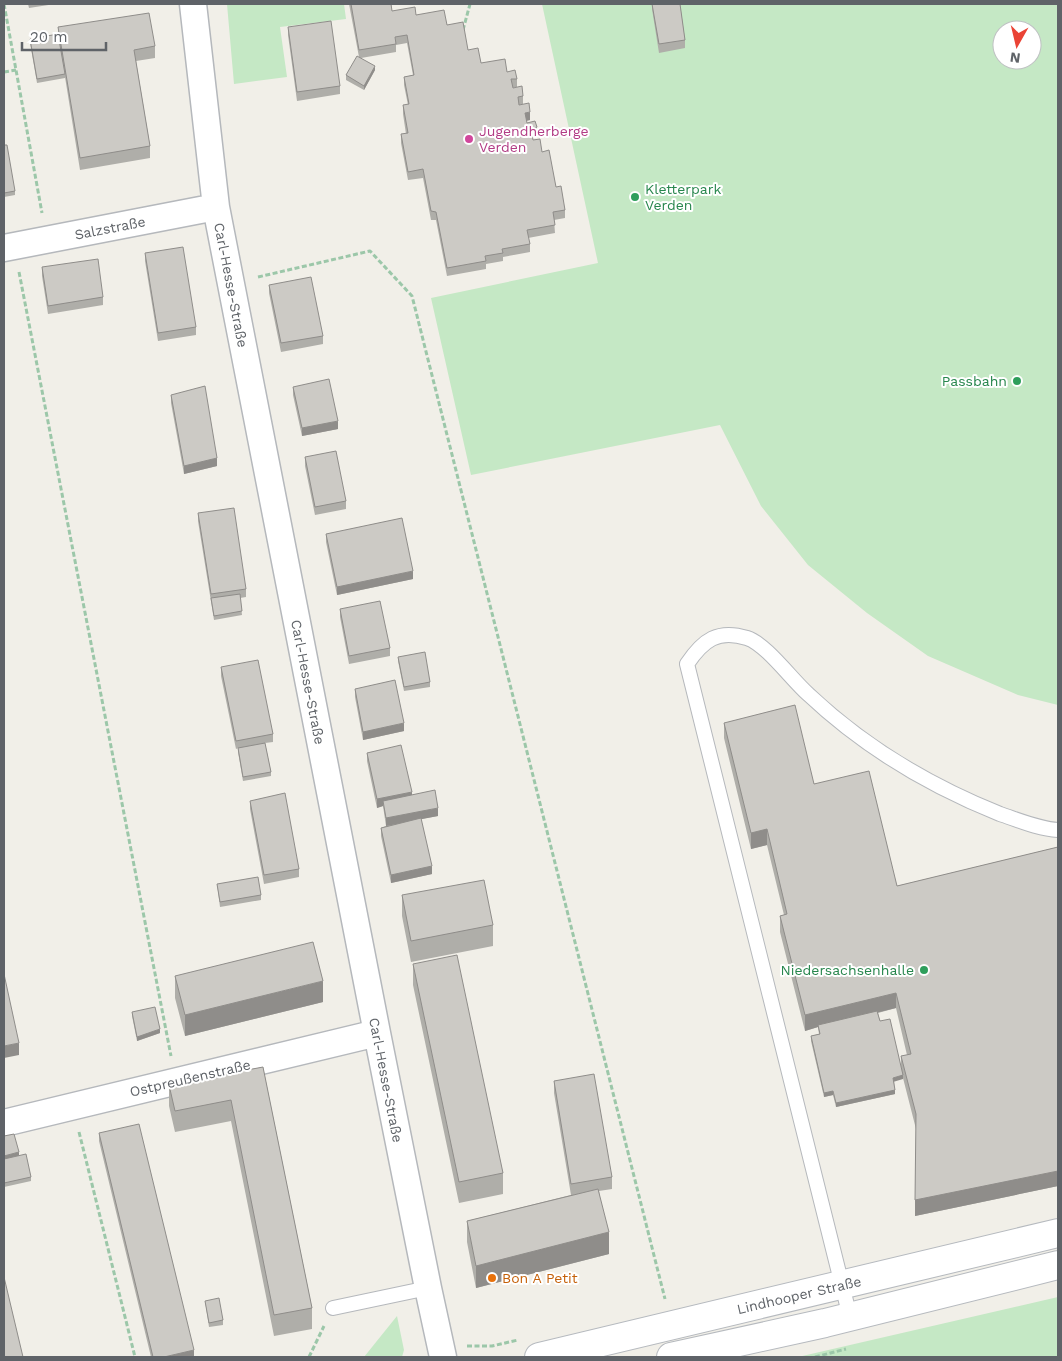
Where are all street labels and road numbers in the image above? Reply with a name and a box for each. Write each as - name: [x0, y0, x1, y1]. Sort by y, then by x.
- street label: Salzstraße: [73, 213, 147, 243]
- street label: Carl-Hesse-Straße: [211, 221, 251, 349]
- street label: Carl-Hesse-Straße: [288, 618, 328, 746]
- street label: Carl-Hesse-Straße: [366, 1016, 406, 1144]
- street label: Ostpreußenstraße: [128, 1056, 252, 1100]
- street label: Lindhooper Straße: [735, 1273, 863, 1317]

